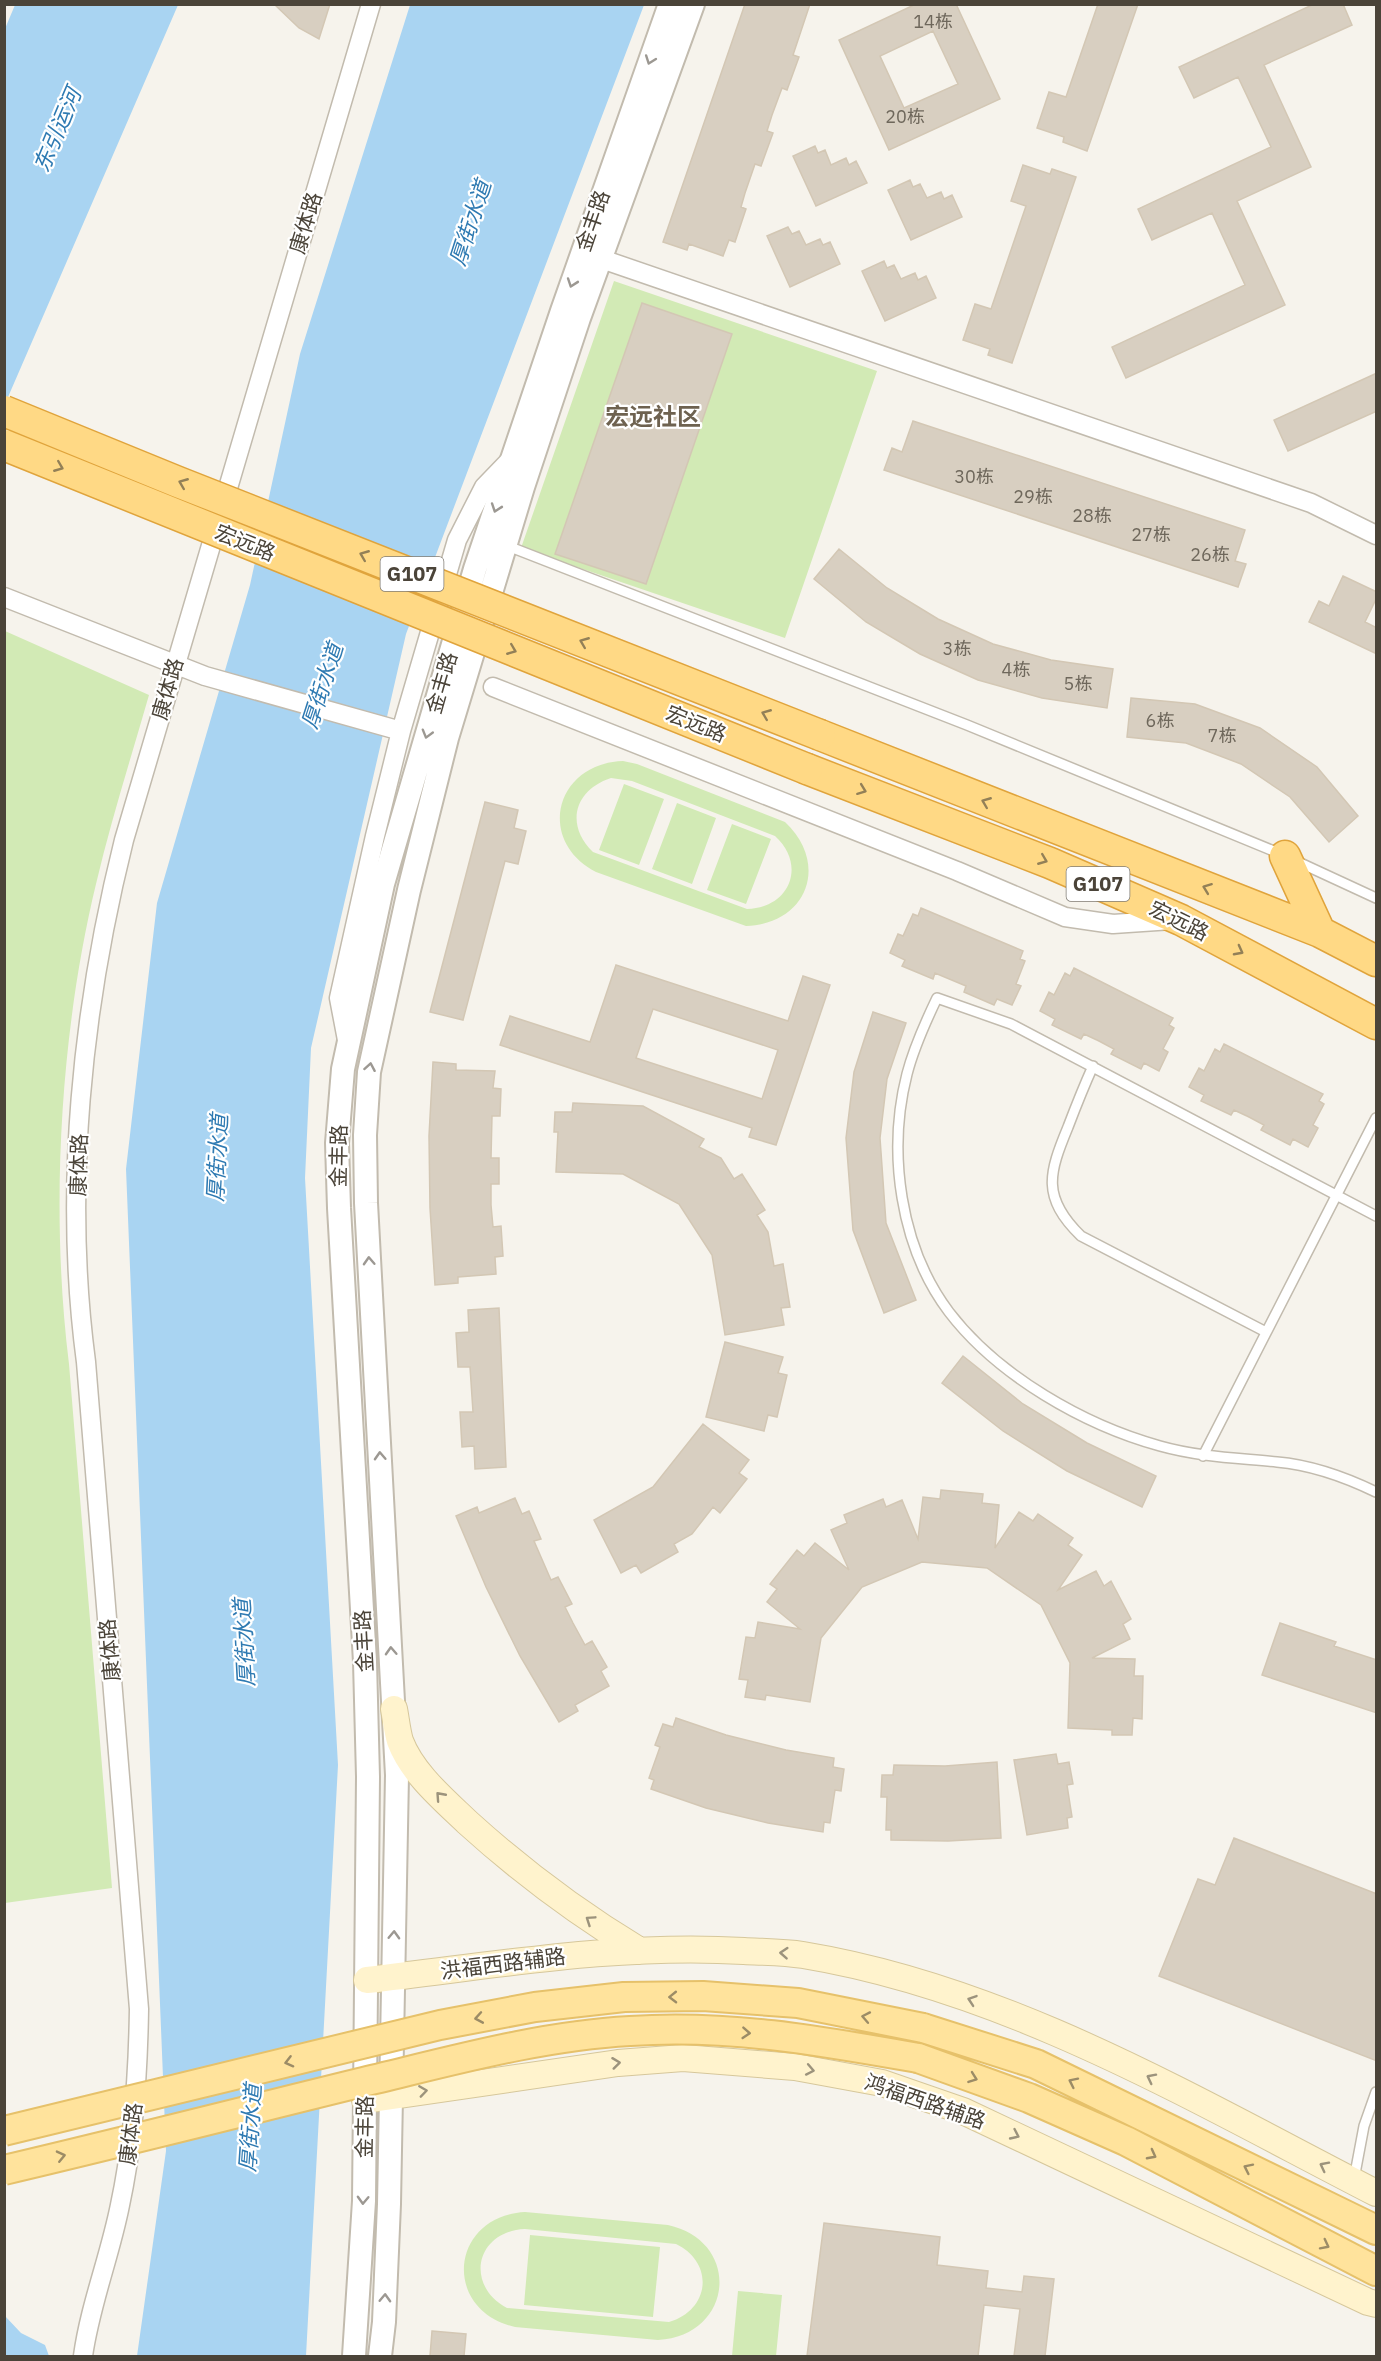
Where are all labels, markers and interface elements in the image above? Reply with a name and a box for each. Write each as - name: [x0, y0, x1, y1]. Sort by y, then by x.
- house number: 14栋: [913, 10, 953, 33]
- one-way arrow: [645, 54, 658, 65]
- water label: 东引运河: [26, 80, 89, 176]
- house number: 20栋: [885, 105, 925, 128]
- water label: 厚街水道: [442, 174, 498, 269]
- street label: 金丰路: [569, 186, 616, 255]
- street label: 康体路: [282, 188, 328, 257]
- one-way arrow: [566, 277, 579, 288]
- district label: 宏远社区: [605, 400, 701, 432]
- one-way arrow: [53, 460, 63, 473]
- house number: 30栋: [954, 465, 994, 488]
- one-way arrow: [178, 478, 189, 490]
- house number: 29栋: [1013, 485, 1053, 508]
- one-way arrow: [491, 502, 504, 513]
- house number: 28栋: [1072, 504, 1112, 527]
- street label: 宏远路: [211, 517, 280, 567]
- house number: 27栋: [1131, 523, 1171, 546]
- house number: 26栋: [1190, 543, 1230, 566]
- one-way arrow: [359, 550, 370, 562]
- road number: G107: [380, 557, 444, 591]
- water label: 厚街水道: [294, 637, 350, 732]
- one-way arrow: [580, 637, 591, 649]
- house number: 3栋: [943, 637, 971, 660]
- one-way arrow: [506, 643, 517, 655]
- street label: 金丰路: [419, 649, 463, 717]
- street label: 康体路: [145, 655, 189, 723]
- house number: 4栋: [1002, 658, 1030, 681]
- house number: 5栋: [1064, 672, 1092, 695]
- street label: 宏远路: [662, 698, 731, 748]
- one-way arrow: [761, 709, 772, 721]
- house number: 6栋: [1146, 709, 1174, 732]
- house number: 7栋: [1208, 724, 1236, 747]
- one-way arrow: [421, 729, 434, 739]
- one-way arrow: [855, 783, 866, 795]
- one-way arrow: [982, 797, 993, 809]
- one-way arrow: [1038, 853, 1048, 866]
- road number: G107: [1066, 867, 1130, 901]
- one-way arrow: [1202, 883, 1213, 895]
- street label: 宏远路: [1145, 894, 1214, 946]
- one-way arrow: [1233, 944, 1244, 955]
- one-way arrow: [364, 1062, 376, 1071]
- water label: 厚街水道: [200, 1110, 233, 1203]
- street label: 金丰路: [323, 1124, 353, 1188]
- street label: 康体路: [63, 1133, 93, 1197]
- one-way arrow: [363, 1257, 376, 1266]
- one-way arrow: [374, 1452, 387, 1461]
- water label: 厚街水道: [227, 1595, 260, 1688]
- street label: 金丰路: [347, 1609, 379, 1673]
- street label: 康体路: [92, 1617, 126, 1683]
- one-way arrow: [385, 1646, 398, 1655]
- one-way arrow: [436, 1792, 447, 1803]
- one-way arrow: [586, 1916, 597, 1927]
- one-way arrow: [388, 1931, 400, 1940]
- street label: 洪福西路辅路: [439, 1941, 567, 1985]
- one-way arrow: [779, 1947, 788, 1960]
- one-way arrow: [668, 1991, 677, 2003]
- one-way arrow: [967, 1995, 978, 2008]
- one-way arrow: [474, 2011, 484, 2023]
- one-way arrow: [861, 2011, 871, 2024]
- one-way arrow: [742, 2026, 751, 2039]
- one-way arrow: [284, 2054, 294, 2067]
- one-way arrow: [611, 2058, 621, 2070]
- one-way arrow: [805, 2063, 815, 2076]
- street label: 鸿福西路辅路: [861, 2067, 989, 2135]
- one-way arrow: [967, 2070, 978, 2083]
- one-way arrow: [1146, 2074, 1157, 2085]
- one-way arrow: [1069, 2078, 1080, 2090]
- water label: 厚街水道: [232, 2080, 267, 2173]
- one-way arrow: [418, 2086, 428, 2098]
- street label: 金丰路: [349, 2095, 379, 2159]
- street label: 康体路: [112, 2101, 148, 2167]
- one-way arrow: [1008, 2128, 1019, 2140]
- one-way arrow: [1146, 2148, 1156, 2159]
- one-way arrow: [56, 2151, 66, 2164]
- one-way arrow: [1320, 2162, 1331, 2174]
- one-way arrow: [1244, 2163, 1255, 2175]
- one-way arrow: [357, 2196, 370, 2205]
- one-way arrow: [1319, 2238, 1329, 2249]
- one-way arrow: [378, 2294, 391, 2303]

